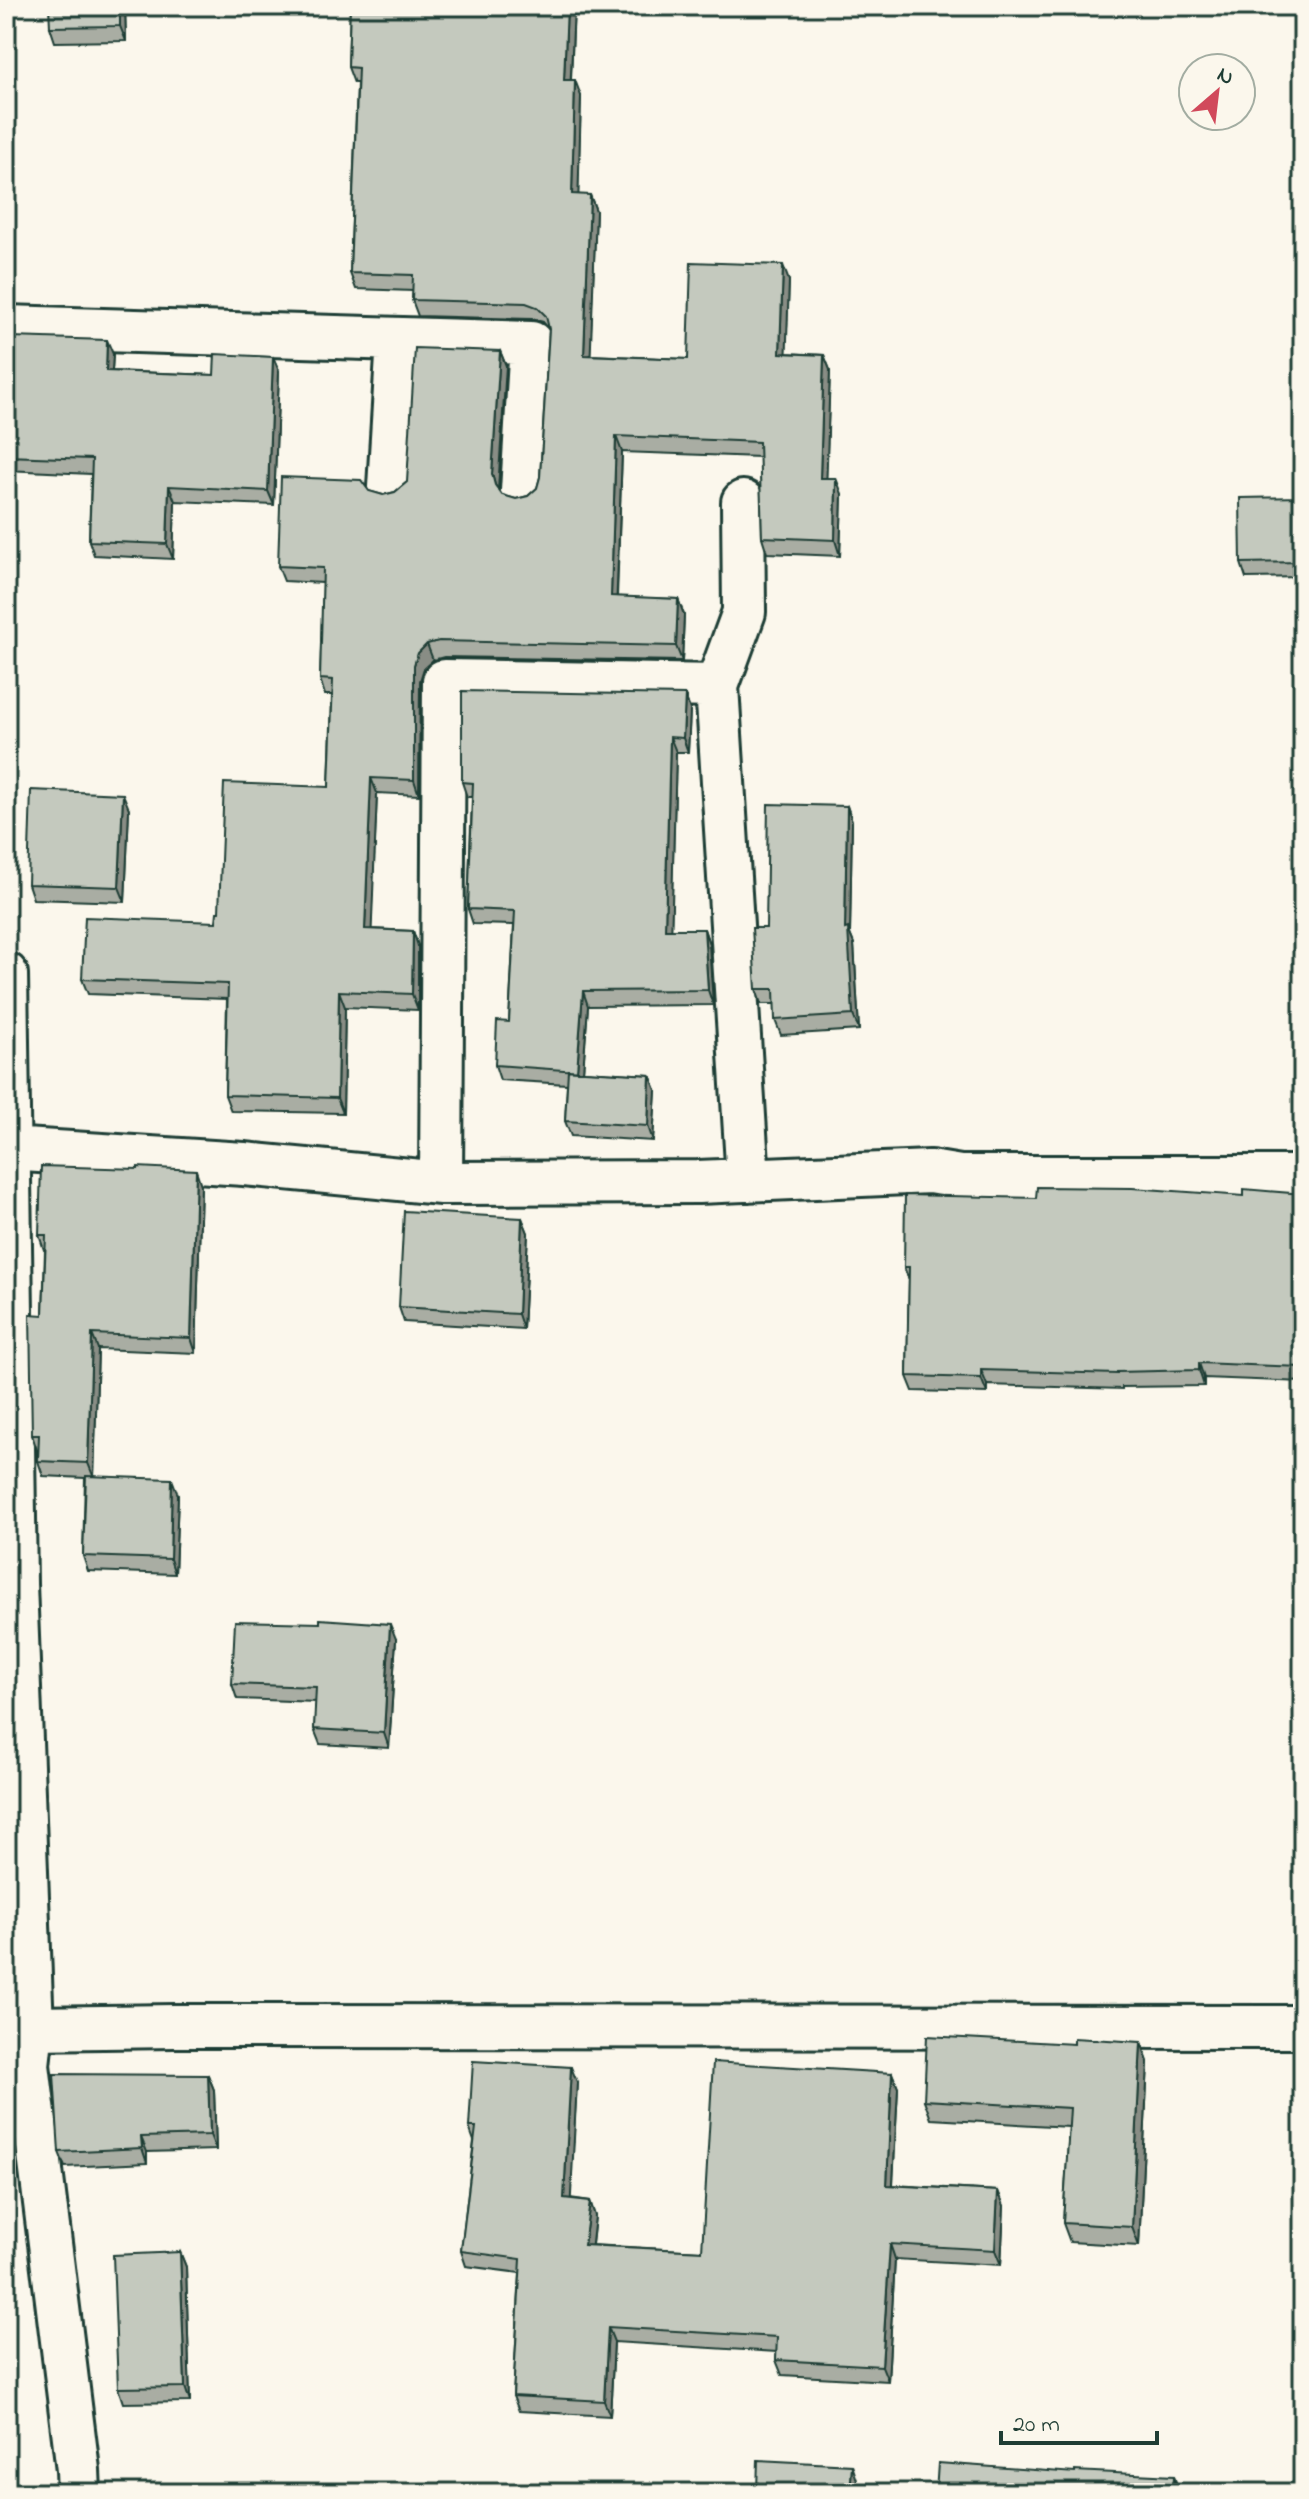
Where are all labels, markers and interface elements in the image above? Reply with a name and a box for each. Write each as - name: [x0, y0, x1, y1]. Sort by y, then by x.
- north arrow: [1177, 52, 1257, 132]
- text: N: [1211, 59, 1239, 95]
- scale bar: [1001, 2395, 1157, 2445]
- text: 20 m: [1013, 2408, 1060, 2443]

